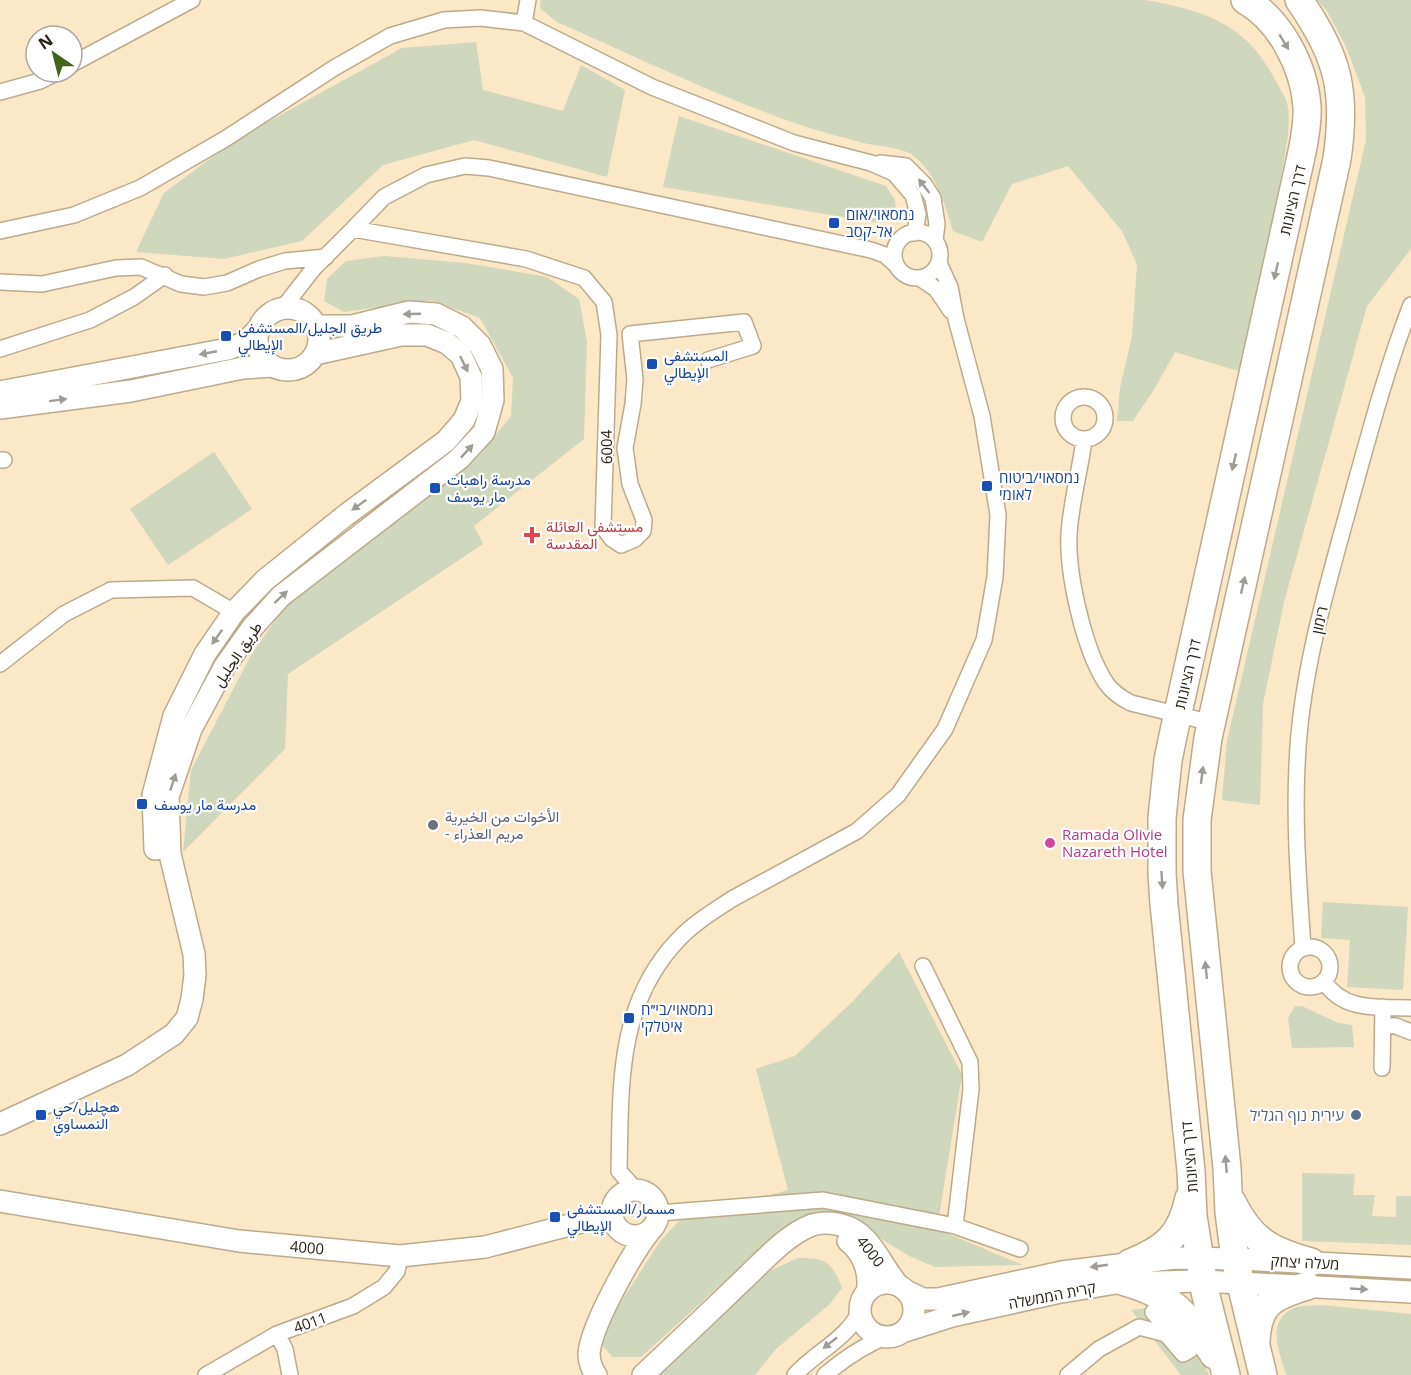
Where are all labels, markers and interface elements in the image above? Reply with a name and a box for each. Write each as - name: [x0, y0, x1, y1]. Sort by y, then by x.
- north arrow: [24, 24, 84, 84]
- text: N: [34, 29, 57, 54]
- one-way arrow: [1279, 34, 1290, 50]
- street label: דרך הציונות: [1274, 163, 1310, 237]
- one-way arrow: [918, 178, 930, 193]
- place label: נמסאוי/אום אל-קסב: [846, 204, 914, 241]
- marker: נמסאוי/אום אל-קסב: [827, 216, 841, 230]
- one-way arrow: [1271, 262, 1280, 281]
- one-way arrow: [402, 309, 421, 318]
- place label: طريق الجليل/المستشفى الإيطالي: [238, 317, 383, 358]
- marker: طريق الجليل/المستشفى الإيطالي: [219, 329, 233, 343]
- place label: المستشفى الإيطالي: [664, 345, 728, 386]
- one-way arrow: [198, 349, 217, 358]
- one-way arrow: [460, 356, 469, 373]
- marker: المستشفى الإيطالي: [645, 357, 659, 371]
- one-way arrow: [49, 396, 68, 405]
- street label: 6004: [596, 429, 616, 464]
- one-way arrow: [460, 444, 473, 459]
- one-way arrow: [1229, 453, 1238, 472]
- place label: נמסאוי/ביטוח לאומי: [999, 467, 1080, 504]
- place label: مدرسة راهبات مار يوسف: [447, 469, 531, 506]
- marker: נמסאוי/ביטוח לאומי: [980, 479, 994, 493]
- marker: مدرسة راهبات مار يوسف: [428, 481, 442, 495]
- one-way arrow: [352, 499, 367, 511]
- place label: مستشفى العائلة المقدسة: [546, 516, 643, 553]
- marker: مستشفى العائلة المقدسة: [523, 526, 541, 544]
- one-way arrow: [1238, 575, 1248, 594]
- one-way arrow: [273, 590, 288, 604]
- street label: רימון: [1306, 604, 1332, 636]
- street label: طريق الجليل: [208, 617, 267, 691]
- one-way arrow: [211, 629, 223, 645]
- street label: דרך הציונות: [1169, 637, 1205, 711]
- one-way arrow: [1197, 766, 1207, 785]
- one-way arrow: [169, 773, 179, 791]
- place label: مدرسة مار يوسف: [154, 794, 256, 814]
- marker: مدرسة مار يوسف: [135, 797, 149, 811]
- place label: الأخوات من الخيرية - مريم العذراء: [445, 806, 559, 844]
- marker: الأخوات من الخيرية - مريم العذراء: [426, 818, 440, 832]
- place label: Ramada Olivie Nazareth Hotel: [1062, 824, 1168, 861]
- marker: Ramada Olivie Nazareth Hotel: [1043, 836, 1057, 850]
- one-way arrow: [1158, 871, 1167, 890]
- one-way arrow: [1201, 960, 1211, 979]
- place label: נמסאוי/בי״ח איטלקי: [641, 999, 713, 1036]
- marker: נמסאוי/בי״ח איטלקי: [622, 1011, 636, 1025]
- place label: هچليل/حي النمساوي: [53, 1096, 120, 1137]
- place label: עירית נוף הגליל: [1250, 1105, 1344, 1125]
- marker: هچليل/حي النمساوي: [34, 1108, 48, 1122]
- marker: עירית נוף הגליל: [1349, 1108, 1363, 1122]
- street label: דרך הציונות: [1176, 1120, 1202, 1193]
- one-way arrow: [1221, 1154, 1231, 1173]
- place label: مسمار/المستشفى الإيطالي: [567, 1198, 675, 1239]
- marker: مسمار/المستشفى الإيطالي: [548, 1210, 562, 1224]
- street label: 4000: [853, 1231, 889, 1271]
- street label: 4000: [289, 1236, 325, 1258]
- street label: מעלה יצחק: [1270, 1250, 1340, 1274]
- one-way arrow: [1090, 1262, 1109, 1271]
- street label: קרית הממשלה: [1007, 1277, 1098, 1313]
- one-way arrow: [1349, 1284, 1368, 1293]
- street label: 4011: [290, 1307, 330, 1337]
- one-way arrow: [951, 1309, 970, 1319]
- one-way arrow: [822, 1337, 838, 1350]

